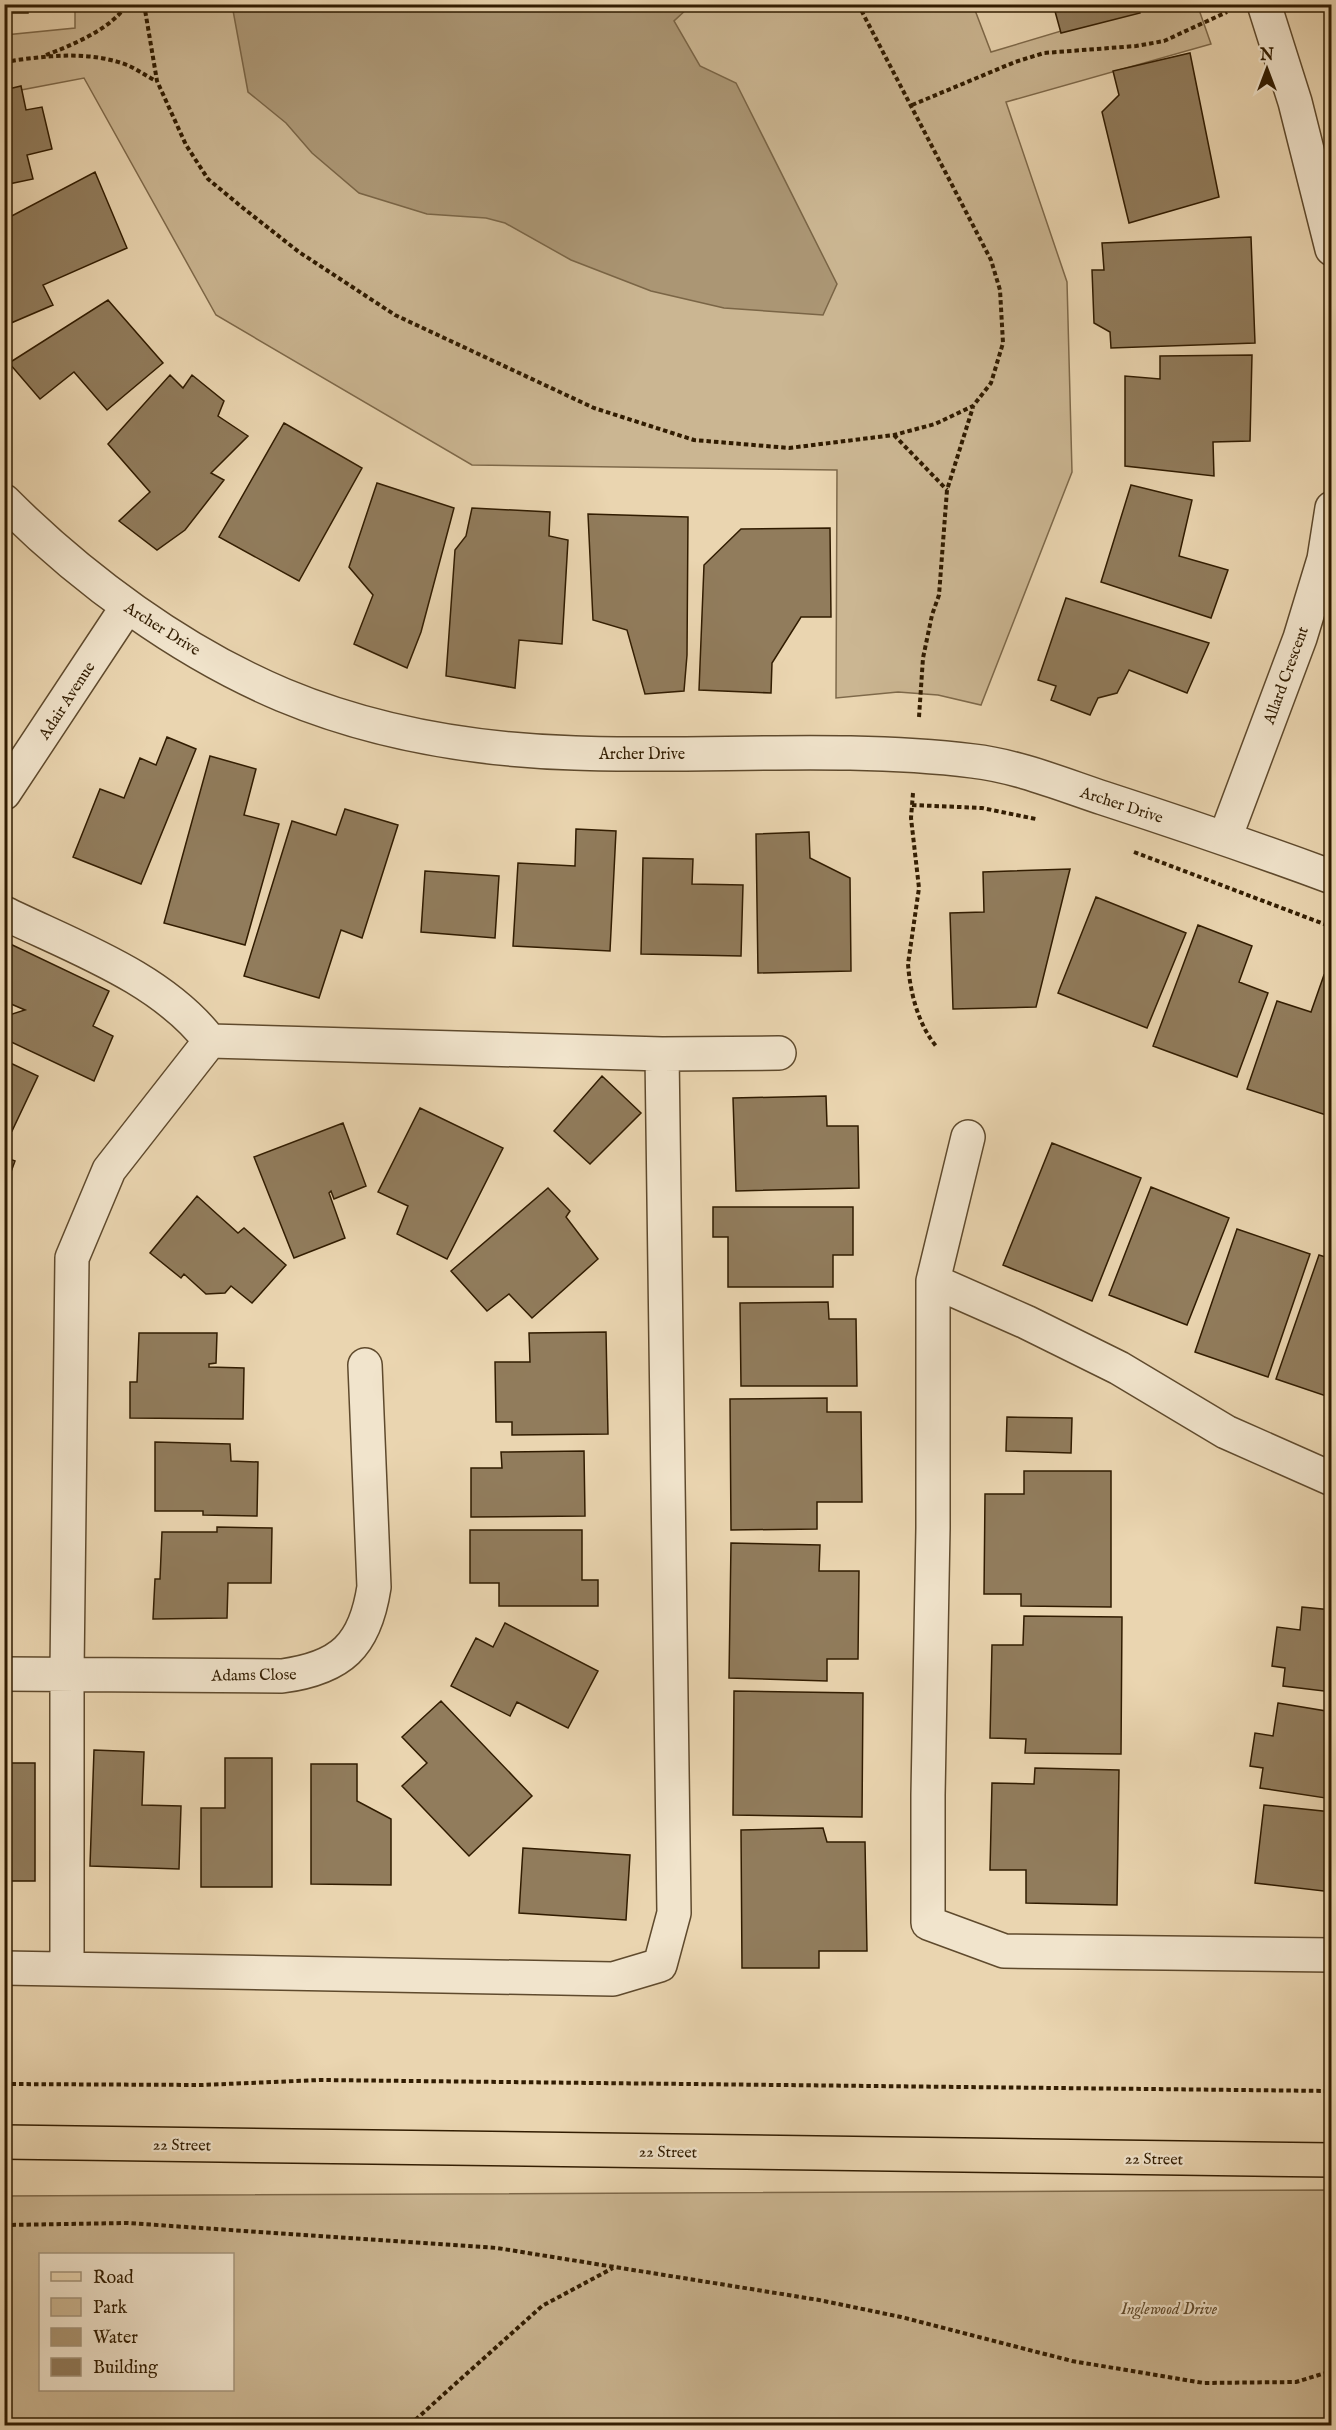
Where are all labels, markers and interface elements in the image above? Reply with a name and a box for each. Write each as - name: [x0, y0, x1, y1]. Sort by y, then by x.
- north arrow: [1237, 39, 1297, 99]
- text: N: [1259, 46, 1274, 66]
- street label: Archer Drive: [119, 598, 204, 661]
- street label: Allard Crescent: [1260, 623, 1314, 728]
- street label: Adair Avenue: [35, 658, 100, 745]
- street label: Archer Drive: [598, 745, 685, 765]
- street label: Archer Drive: [1076, 783, 1165, 829]
- street label: Adams Close: [210, 1665, 297, 1687]
- street label: 22 Street: [153, 2135, 212, 2157]
- street label: 22 Street: [639, 2142, 698, 2164]
- street label: 22 Street: [1125, 2149, 1184, 2171]
- legend: [39, 2253, 234, 2391]
- text: Road: [93, 2267, 134, 2290]
- text: Park: [93, 2297, 128, 2320]
- park label: Inglewood Drive: [1120, 2300, 1218, 2320]
- text: Water: [93, 2327, 138, 2350]
- text: Building: [93, 2357, 158, 2380]

